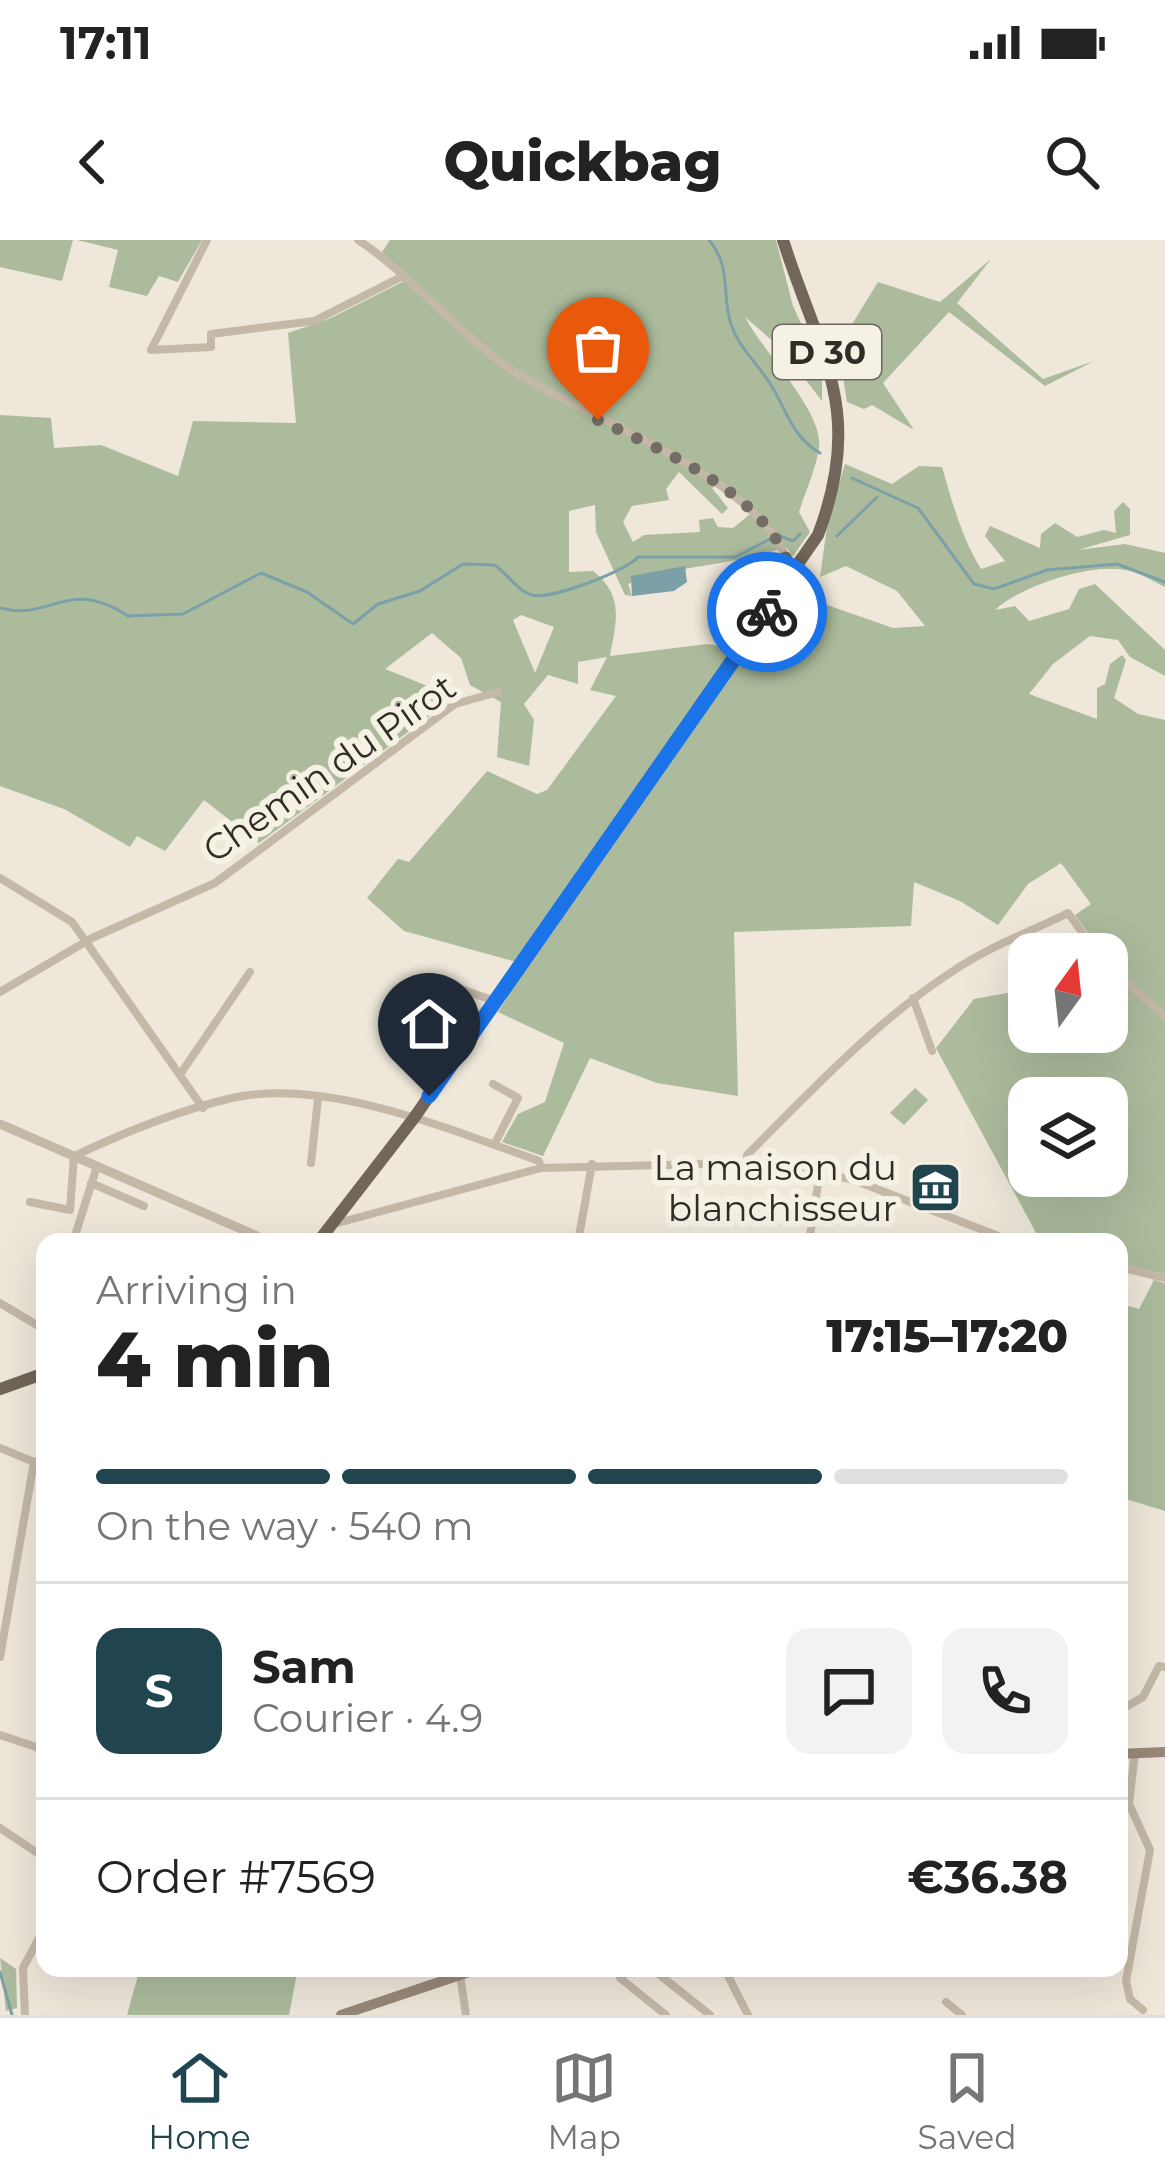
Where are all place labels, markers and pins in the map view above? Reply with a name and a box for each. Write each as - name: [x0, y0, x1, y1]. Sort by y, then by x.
- pin: [547, 297, 649, 420]
- pin: [378, 973, 480, 1096]
- place label: La maison du blanchisseur: [653, 1145, 897, 1230]
- museum icon: La maison du blanchisseur: [908, 1160, 964, 1216]

